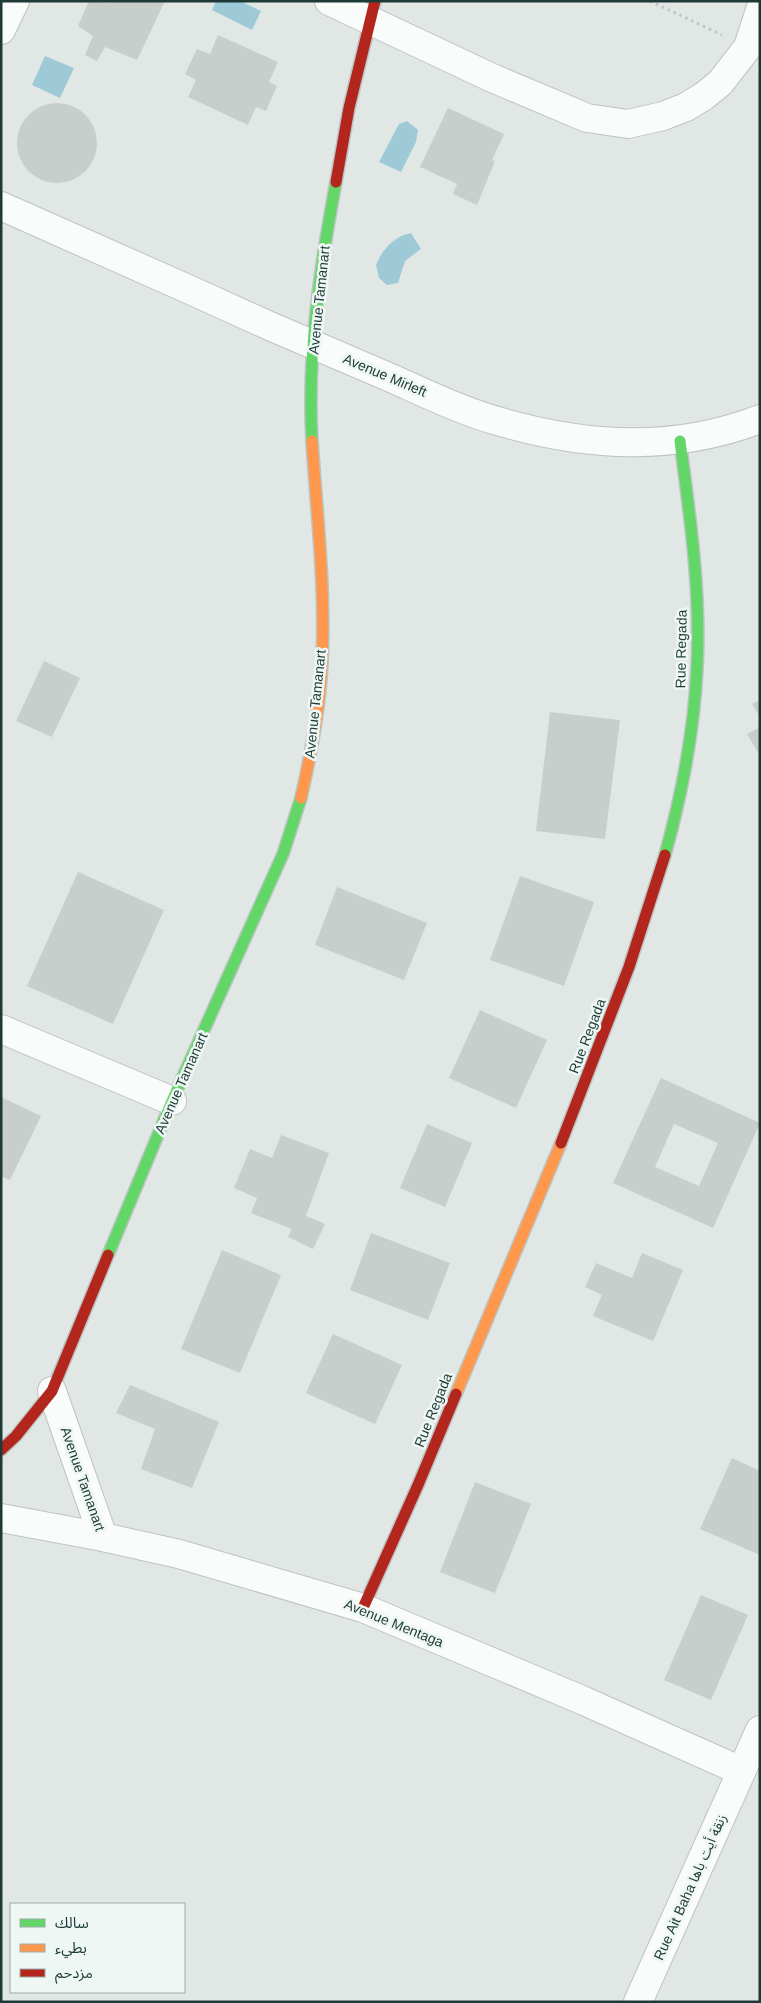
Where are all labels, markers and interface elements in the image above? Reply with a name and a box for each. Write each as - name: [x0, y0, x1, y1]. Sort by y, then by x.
- street label: Avenue Tamanart: [305, 245, 333, 355]
- street label: Avenue Mirleft: [341, 350, 429, 400]
- street label: Rue Regada: [672, 609, 690, 688]
- street label: Avenue Tamanart: [301, 649, 329, 759]
- street label: Rue Regada: [565, 996, 609, 1076]
- street label: Avenue Tamanart: [151, 1030, 211, 1136]
- street label: Rue Regada: [411, 1370, 455, 1449]
- street label: Avenue Tamanart: [58, 1425, 108, 1533]
- street label: Avenue Mentaga: [342, 1596, 446, 1650]
- street label: Rue Ait Baha زنقة أيت باها: [650, 1811, 730, 1963]
- legend: [10, 1903, 185, 1993]
- text: سالك: [55, 1914, 89, 1931]
- text: بطيء: [55, 1939, 87, 1959]
- text: مزدحم: [55, 1964, 93, 1984]

